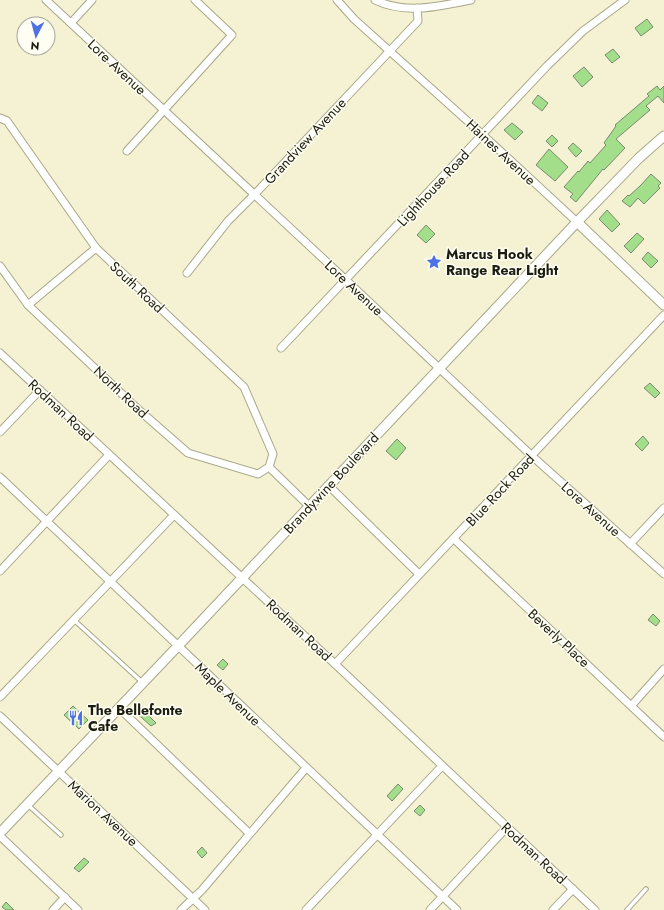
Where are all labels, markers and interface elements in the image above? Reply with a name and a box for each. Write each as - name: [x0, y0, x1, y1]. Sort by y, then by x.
- north arrow: [16, 16, 56, 56]
- street label: Lore Avenue: [83, 35, 151, 99]
- text: N: [30, 38, 40, 54]
- street label: Grandview Avenue: [260, 93, 350, 189]
- street label: Haines Avenue: [462, 115, 540, 189]
- street label: Lighthouse Road: [392, 145, 474, 231]
- place label: Marcus Hook Range Rear Light: [446, 244, 559, 280]
- place icon: Marcus Hook Range Rear Light: [425, 253, 443, 271]
- street label: Lore Avenue: [320, 256, 388, 320]
- street label: South Road: [105, 257, 169, 317]
- street label: North Road: [89, 361, 153, 423]
- street label: Rodman Road: [24, 374, 98, 446]
- street label: Brandywine Boulevard: [279, 428, 383, 538]
- street label: Blue Rock Road: [461, 449, 539, 531]
- street label: Lore Avenue: [557, 477, 625, 541]
- street label: Rodman Road: [262, 594, 336, 666]
- street label: Beverly Place: [524, 604, 594, 672]
- street label: Maple Avenue: [191, 658, 265, 730]
- place label: The Bellefonte Cafe: [88, 700, 183, 736]
- restaurant icon: The Bellefonte Cafe: [67, 709, 85, 727]
- street label: Marion Avenue: [64, 775, 142, 851]
- street label: Rodman Road: [497, 817, 571, 889]

